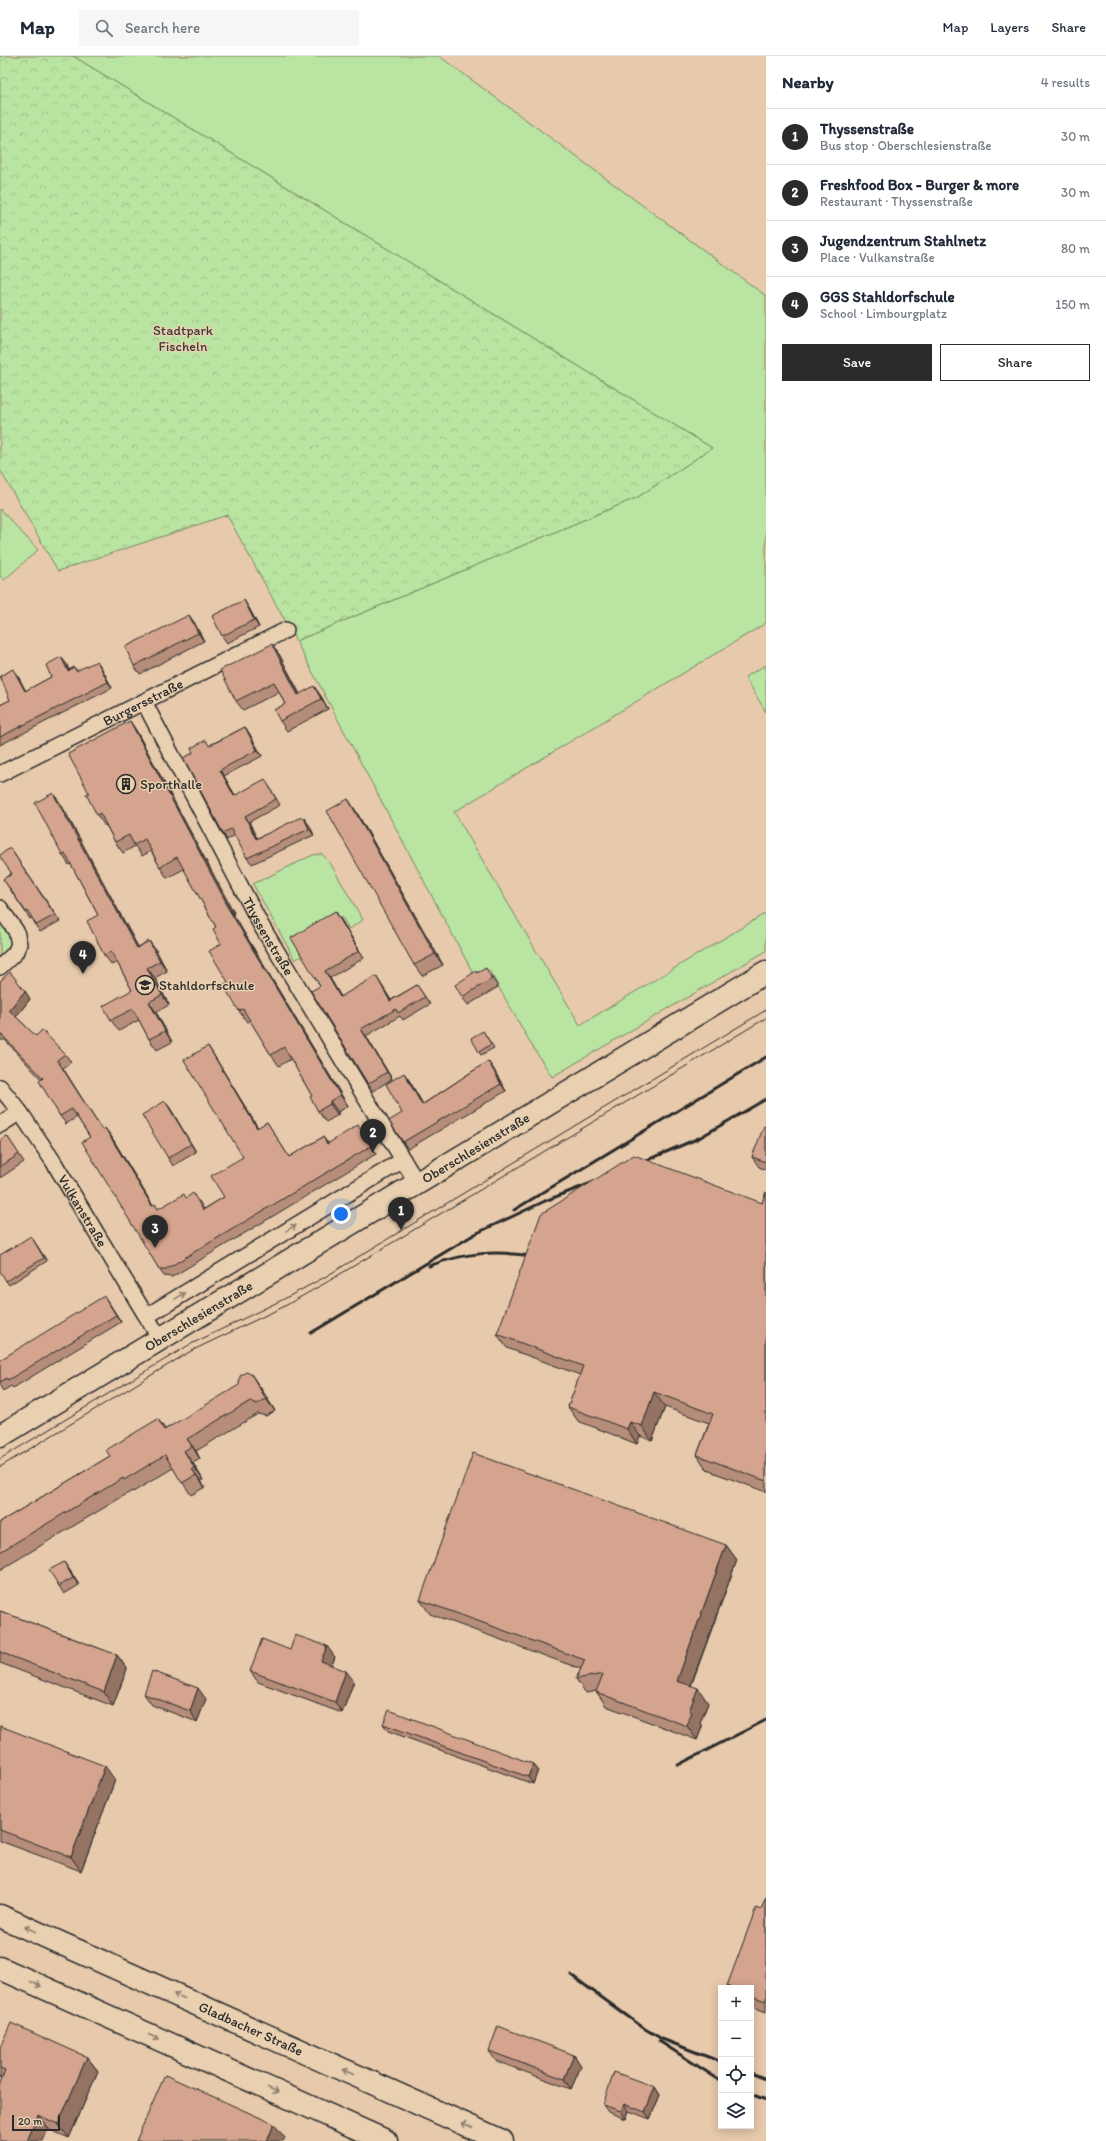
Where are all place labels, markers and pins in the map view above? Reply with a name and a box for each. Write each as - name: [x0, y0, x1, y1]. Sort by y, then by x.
- building icon: Sporthalle: [115, 773, 137, 795]
- place label: Sporthalle: [140, 776, 202, 793]
- pin: 4: [70, 941, 96, 974]
- school or university icon: Stahldorfschule: [134, 974, 156, 996]
- place label: Stahldorfschule: [159, 977, 255, 994]
- pin: 2: [360, 1119, 386, 1152]
- pin: 1: [388, 1197, 414, 1230]
- pin: 3: [142, 1215, 168, 1248]

